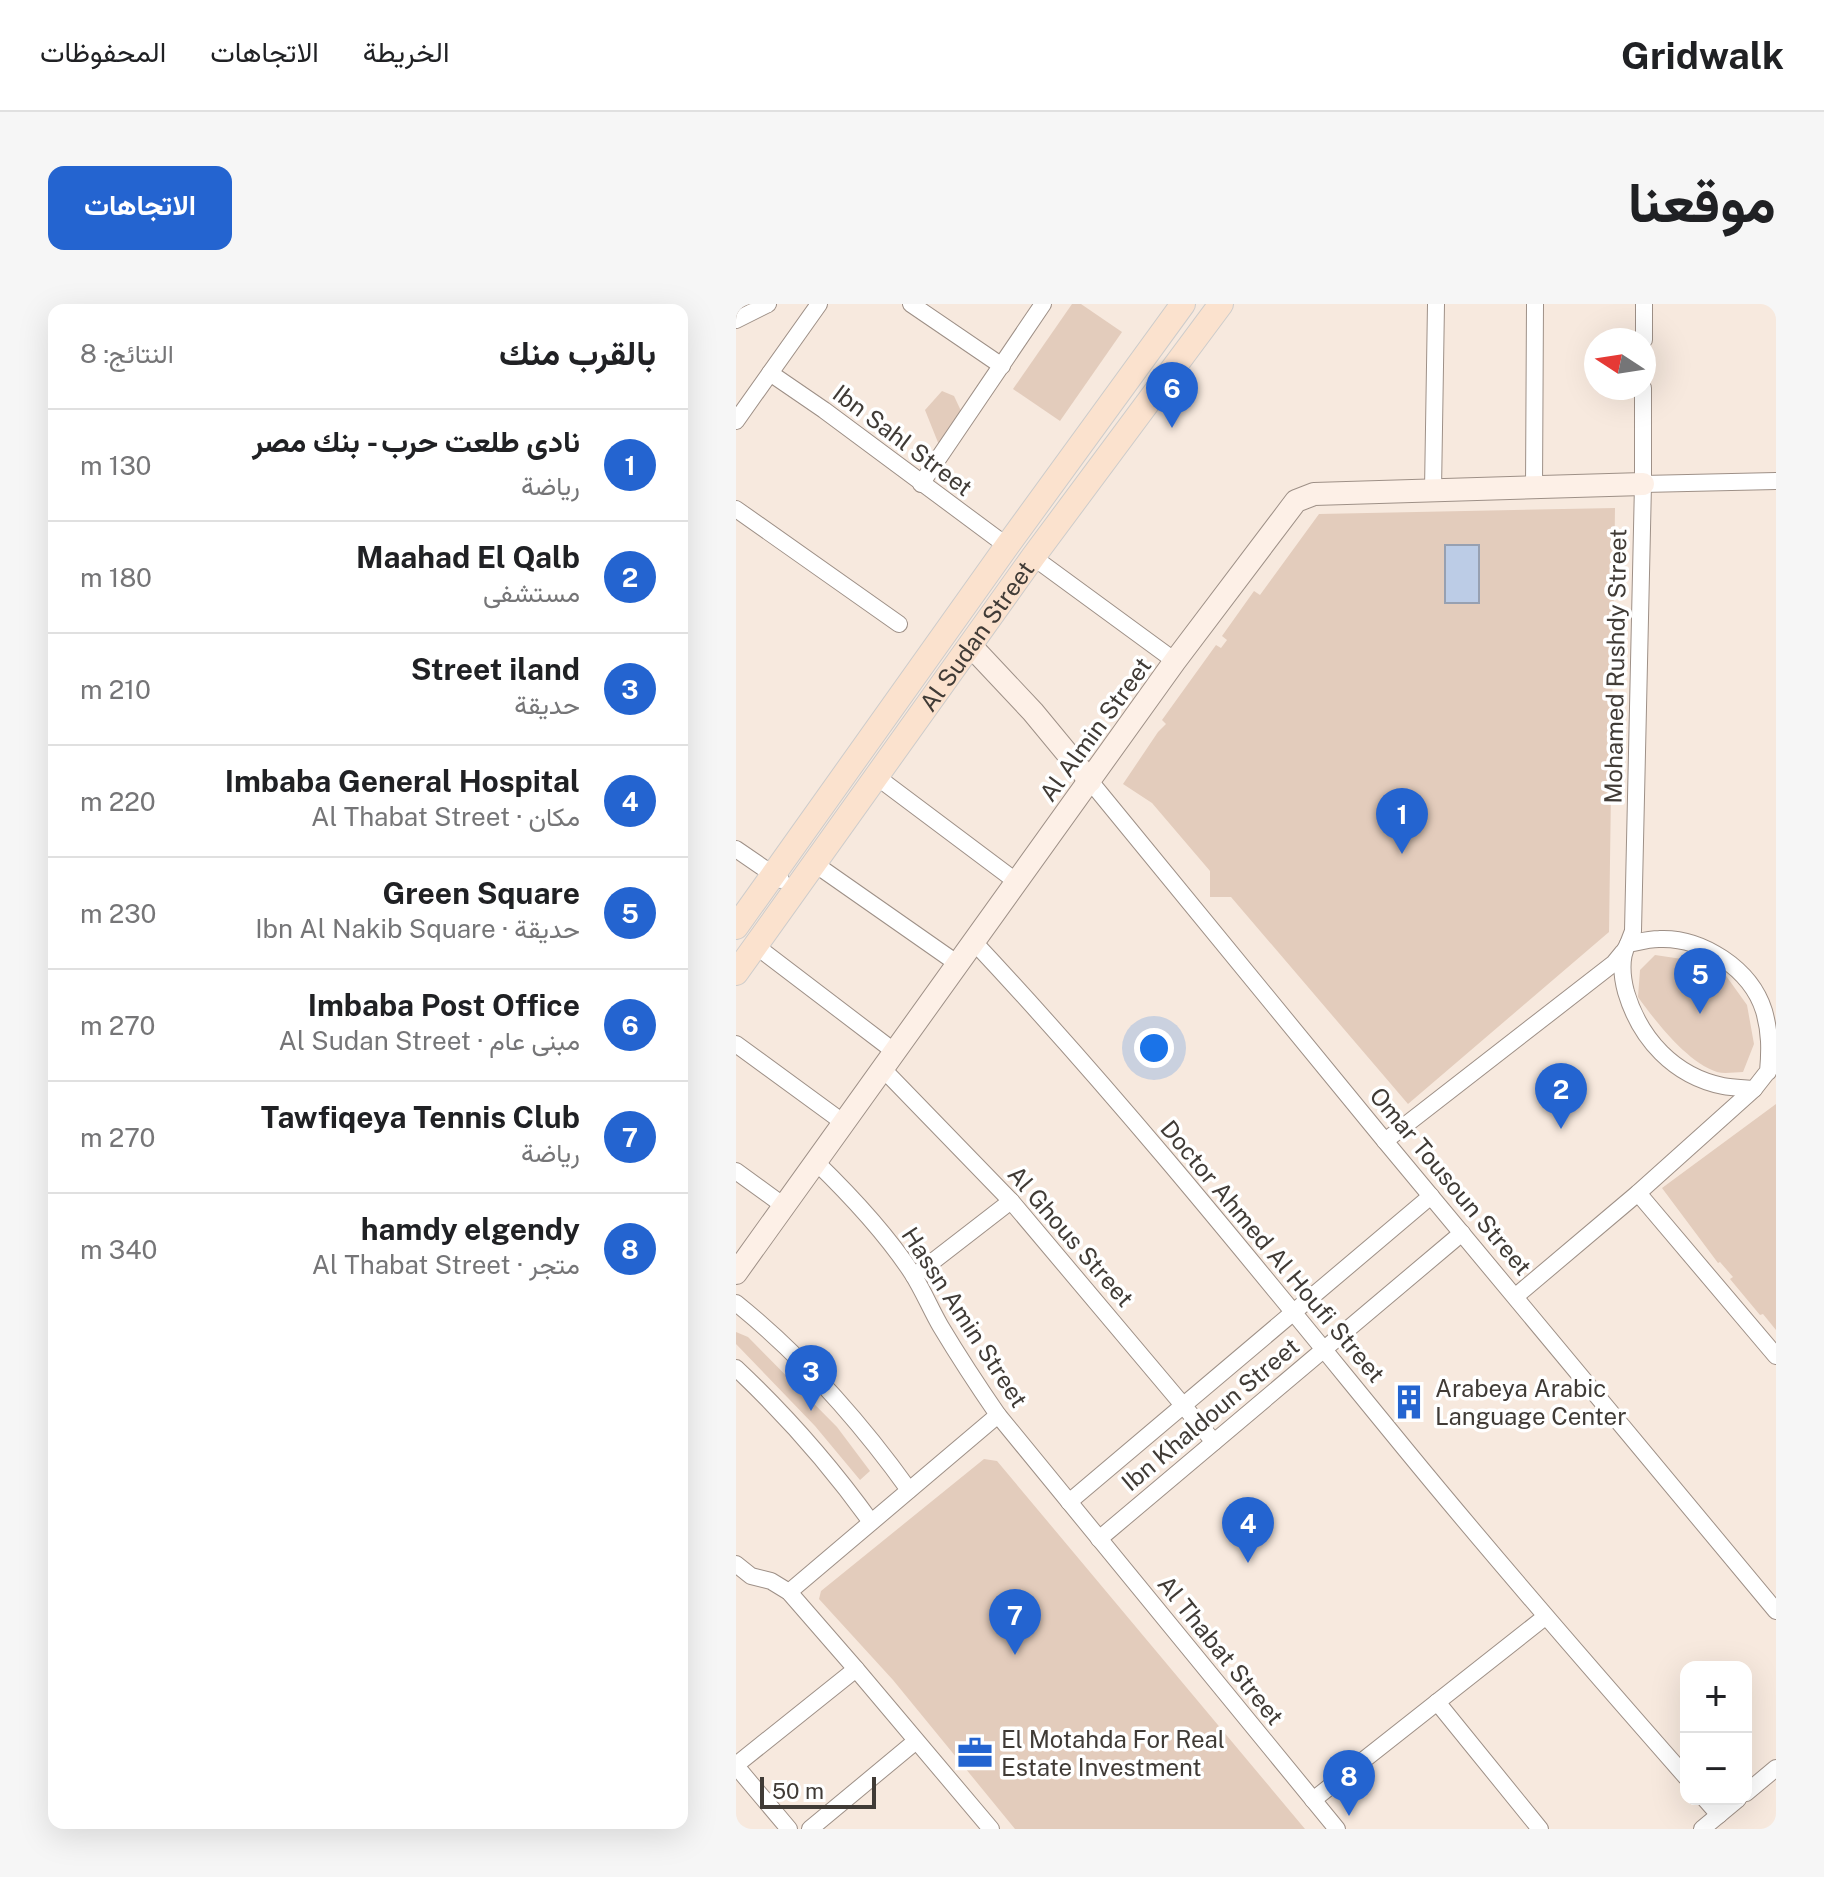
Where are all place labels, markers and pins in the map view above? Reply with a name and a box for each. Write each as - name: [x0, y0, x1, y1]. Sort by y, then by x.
- pin: 6: [1146, 362, 1198, 428]
- pin: 1: [1376, 788, 1428, 854]
- pin: 5: [1674, 948, 1726, 1014]
- pin: 2: [1535, 1063, 1587, 1129]
- pin: 3: [785, 1345, 837, 1411]
- place label: Arabeya Arabic Language Center: [1435, 1374, 1627, 1430]
- building icon: Arabeya Arabic Language Center: [1390, 1383, 1428, 1421]
- pin: 4: [1222, 1497, 1274, 1563]
- pin: 7: [989, 1589, 1041, 1655]
- place label: El Motahda For Real Estate Investment: [1001, 1725, 1225, 1781]
- office icon: El Motahda For Real Estate Investment: [956, 1734, 994, 1772]
- pin: 8: [1323, 1750, 1375, 1816]

